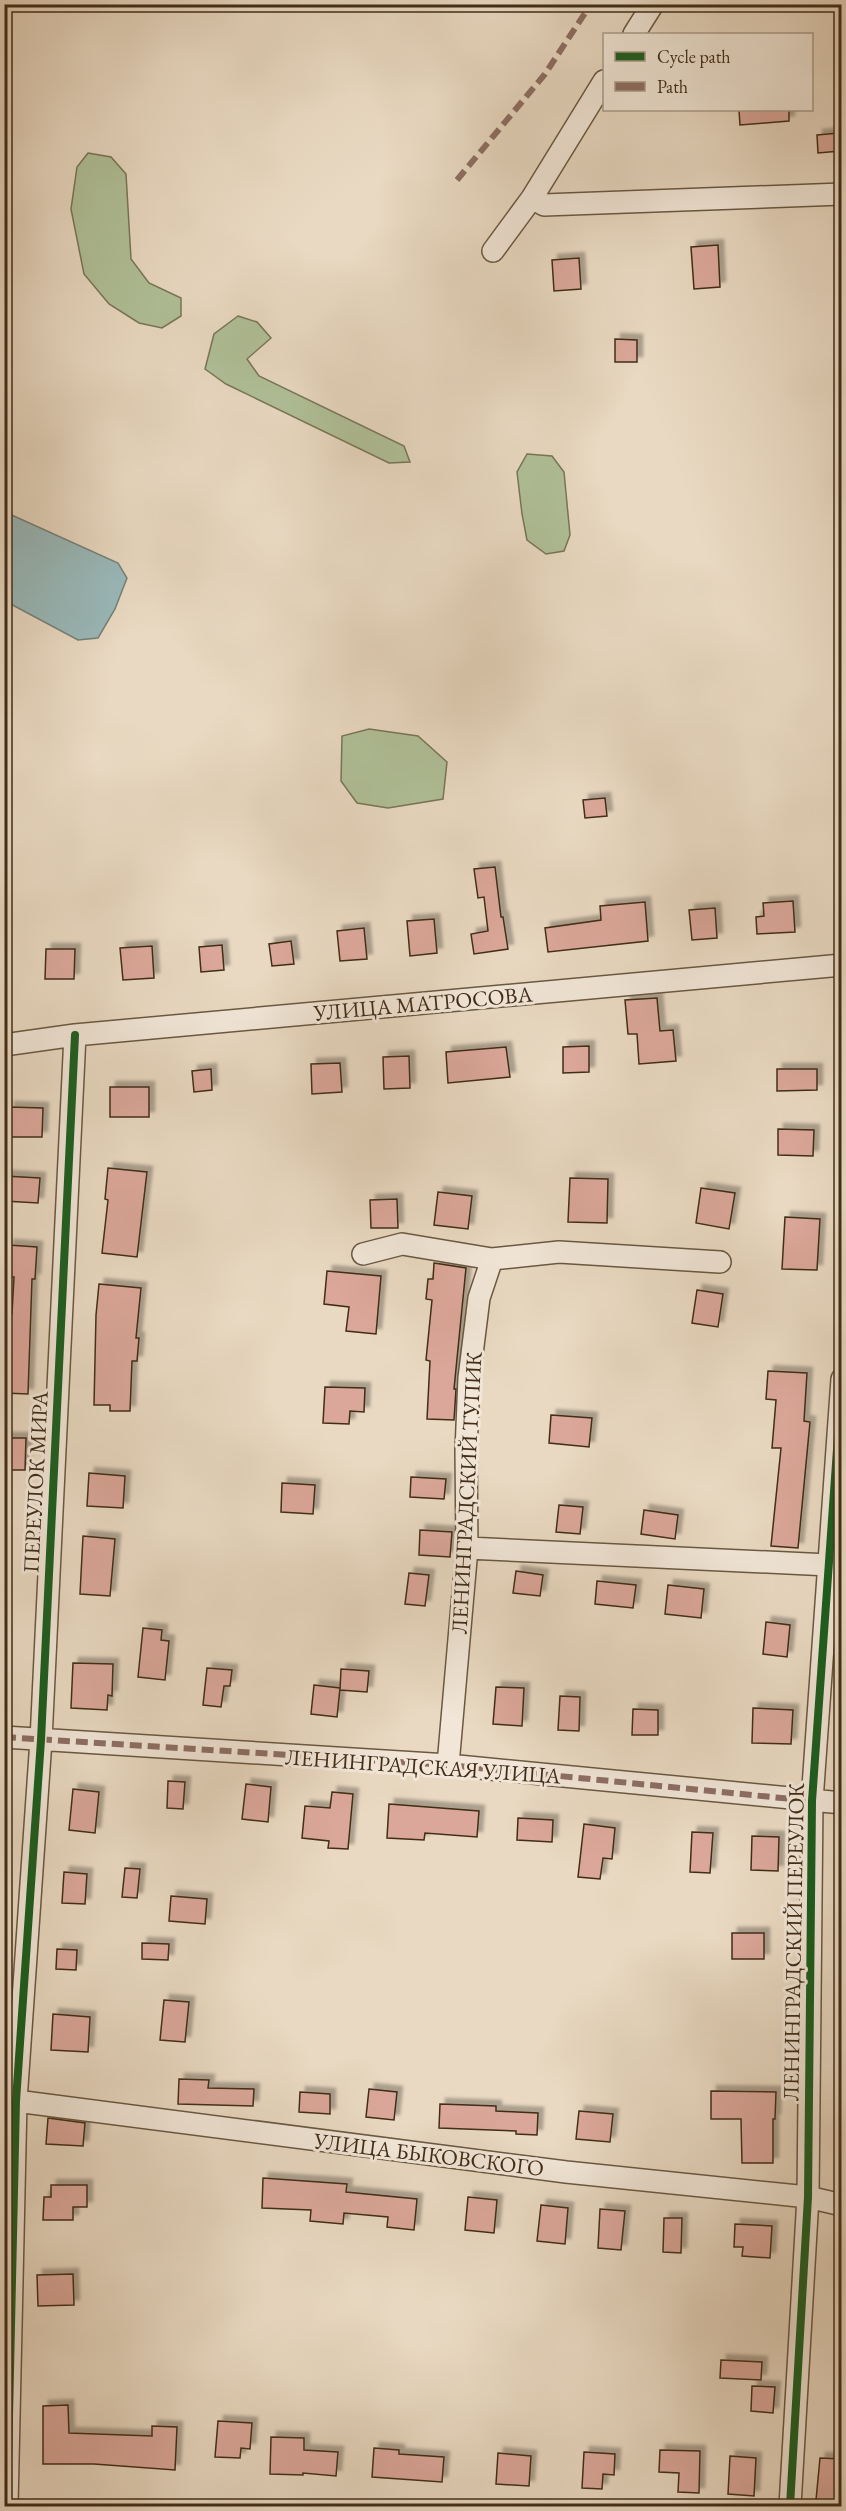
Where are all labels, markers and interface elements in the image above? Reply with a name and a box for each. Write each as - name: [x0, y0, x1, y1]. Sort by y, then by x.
- legend: [603, 33, 813, 111]
- text: Cycle path: [657, 45, 731, 68]
- text: Path: [657, 75, 688, 98]
- street label: УЛИЦА МАТРОСОВА: [311, 979, 534, 1028]
- street label: ЛЕНИНГРАДСКИЙ ТУПИК: [445, 1351, 488, 1635]
- street label: ПЕРЕУЛОК МИРА: [16, 1390, 55, 1574]
- street label: ЛЕНИНГРАДСКАЯ УЛИЦА: [284, 1742, 563, 1791]
- street label: ЛЕНИНГРАДСКИЙ ПЕРЕУЛОК: [776, 1782, 811, 2101]
- street label: УЛИЦА БЫКОВСКОГО: [311, 2126, 546, 2183]

